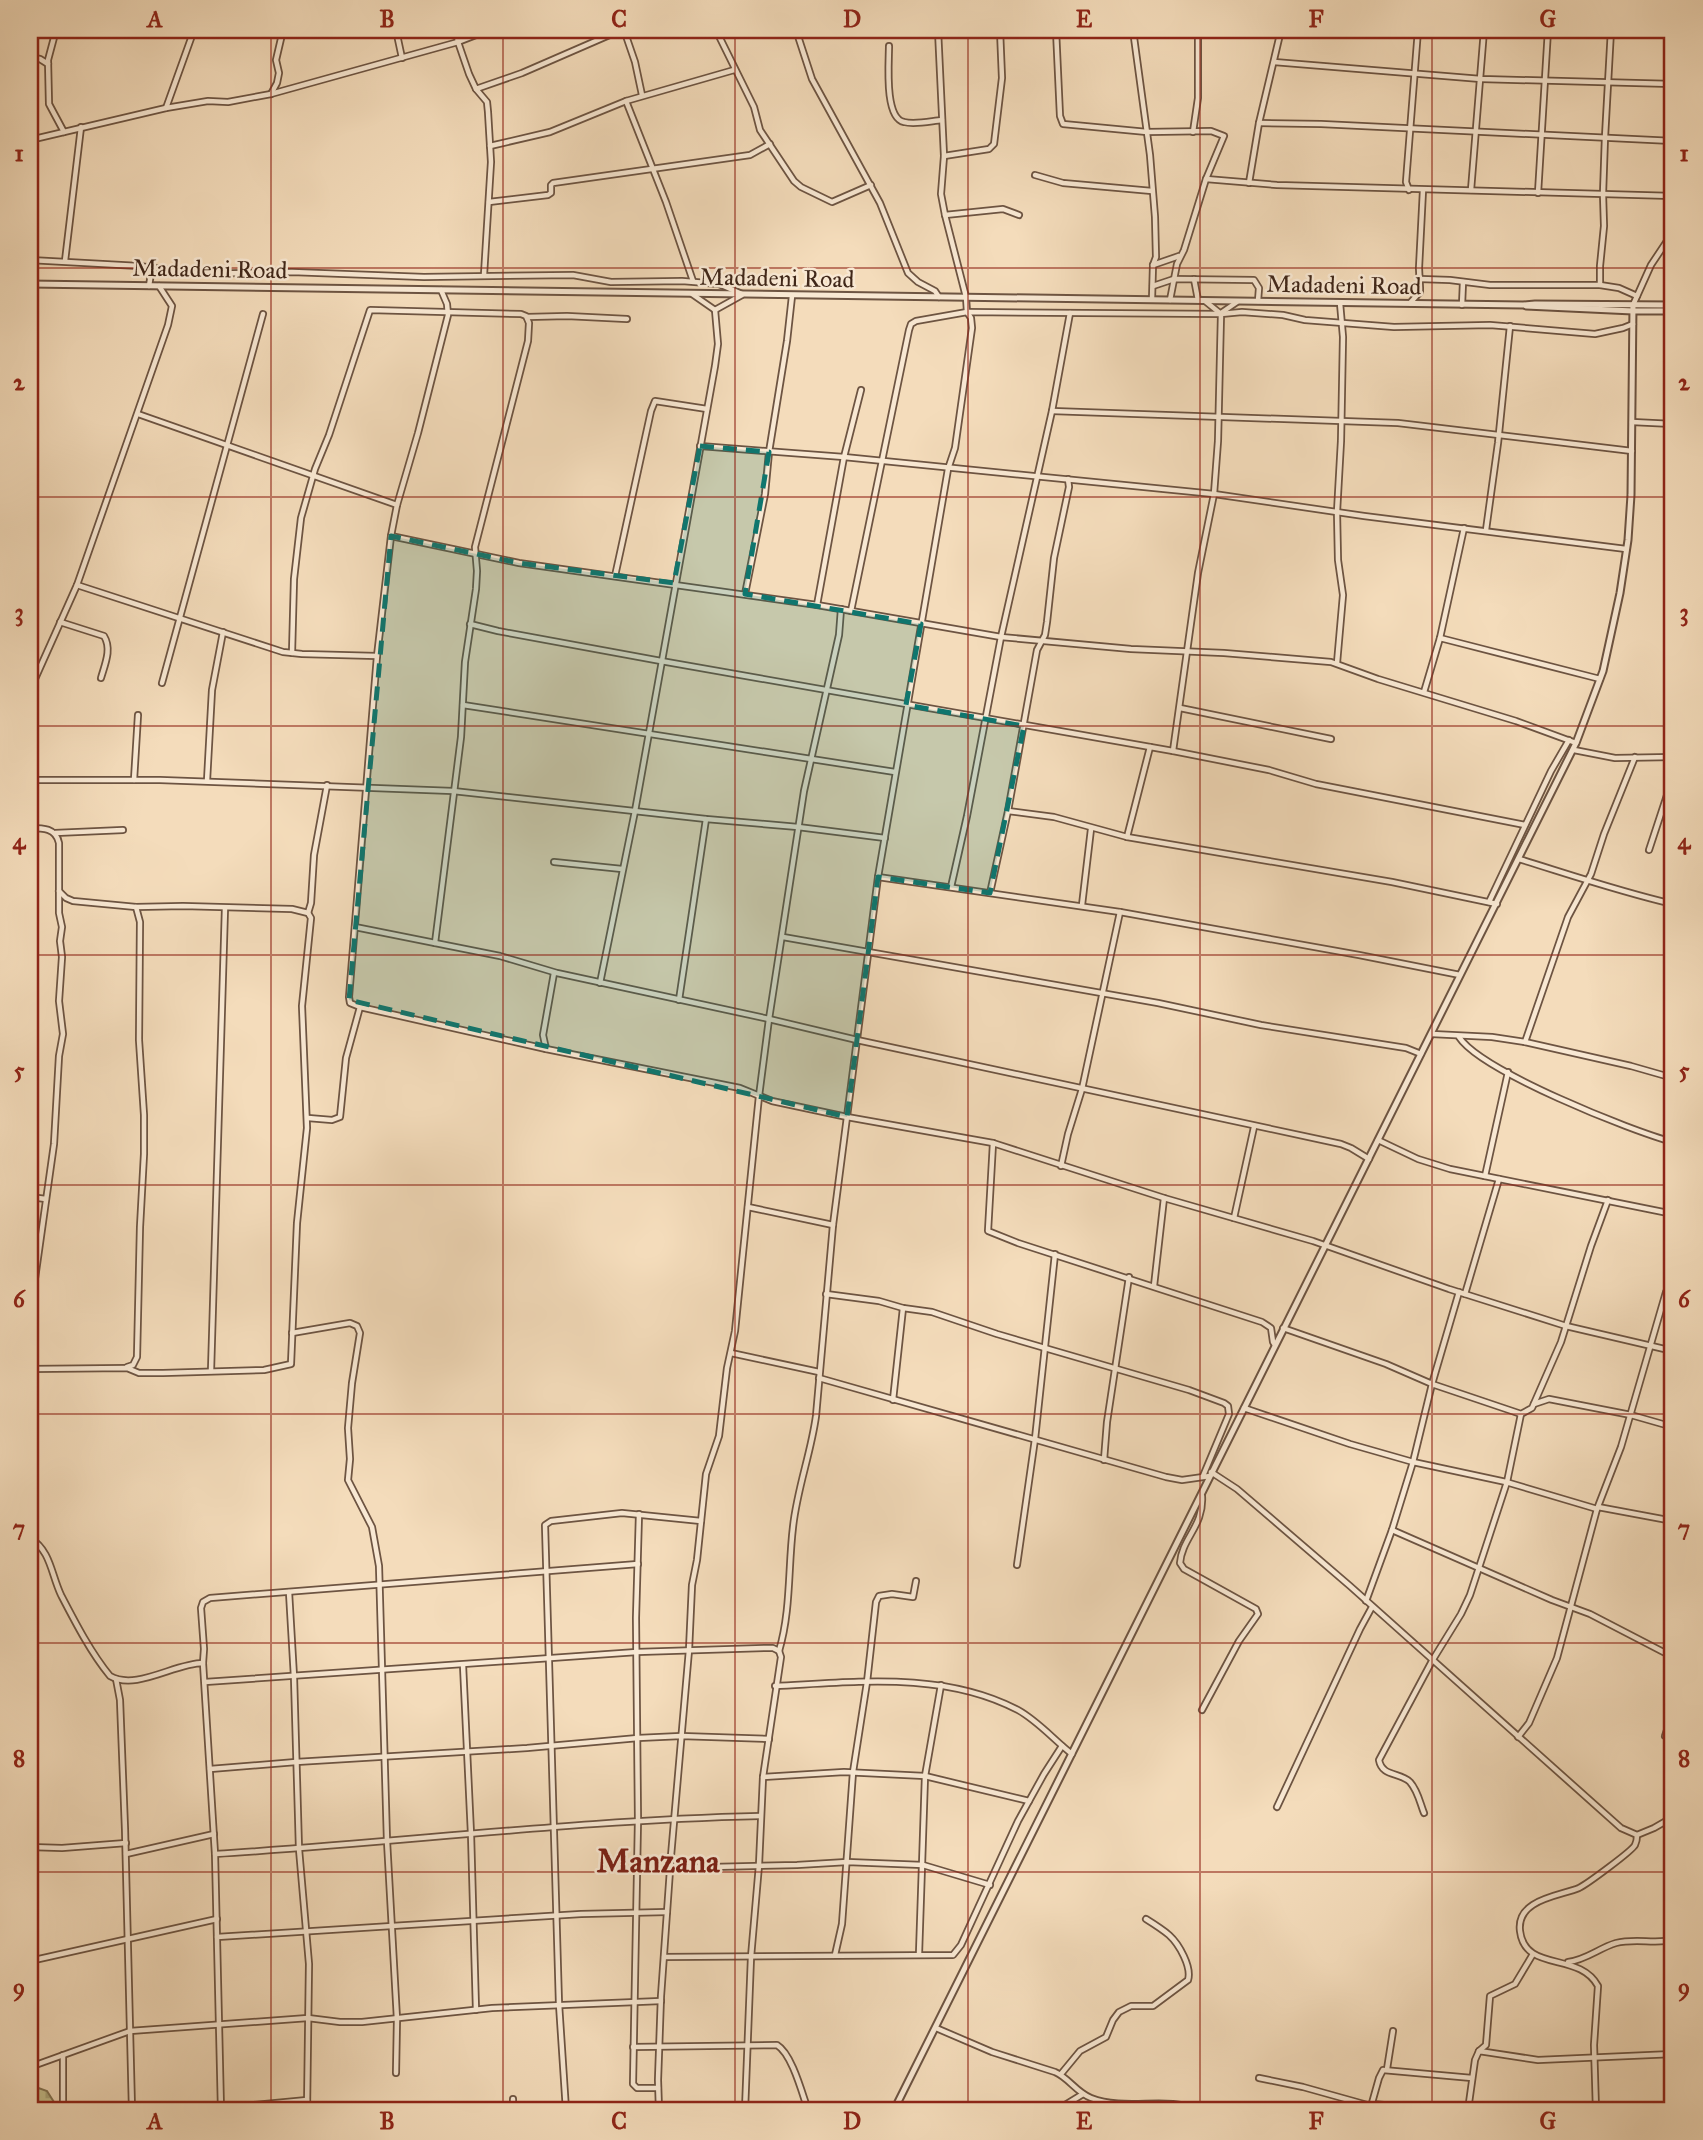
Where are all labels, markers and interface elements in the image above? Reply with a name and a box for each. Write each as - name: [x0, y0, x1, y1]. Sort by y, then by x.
- text: A: [145, 5, 163, 33]
- text: B: [379, 5, 395, 33]
- text: C: [611, 5, 627, 33]
- text: D: [843, 5, 861, 33]
- text: E: [1076, 5, 1093, 33]
- text: F: [1308, 5, 1324, 33]
- text: G: [1540, 5, 1557, 33]
- text: 1: [14, 139, 24, 167]
- text: 1: [1679, 139, 1689, 167]
- street label: Madadeni Road: [132, 253, 288, 285]
- street label: Madadeni Road: [699, 262, 855, 294]
- street label: Madadeni Road: [1266, 269, 1422, 301]
- text: 2: [13, 368, 25, 396]
- text: 2: [1678, 368, 1690, 396]
- text: 3: [14, 598, 24, 627]
- text: 3: [1679, 598, 1689, 627]
- text: 4: [13, 827, 27, 855]
- text: 4: [1678, 827, 1692, 855]
- text: 5: [14, 1056, 25, 1084]
- text: 5: [1679, 1056, 1690, 1084]
- text: 6: [13, 1285, 26, 1313]
- text: 6: [1678, 1285, 1691, 1313]
- text: 7: [13, 1514, 25, 1542]
- text: 7: [1678, 1514, 1690, 1542]
- text: 8: [13, 1744, 25, 1772]
- text: 8: [1678, 1744, 1690, 1772]
- district label: Manzana: [597, 1842, 721, 1881]
- text: 9: [13, 1973, 25, 2002]
- text: 9: [1678, 1973, 1690, 2002]
- text: A: [145, 2107, 163, 2135]
- text: B: [379, 2107, 395, 2135]
- text: C: [611, 2107, 627, 2135]
- text: D: [843, 2107, 861, 2135]
- text: E: [1076, 2107, 1093, 2135]
- text: F: [1308, 2107, 1324, 2135]
- text: G: [1540, 2107, 1557, 2135]

